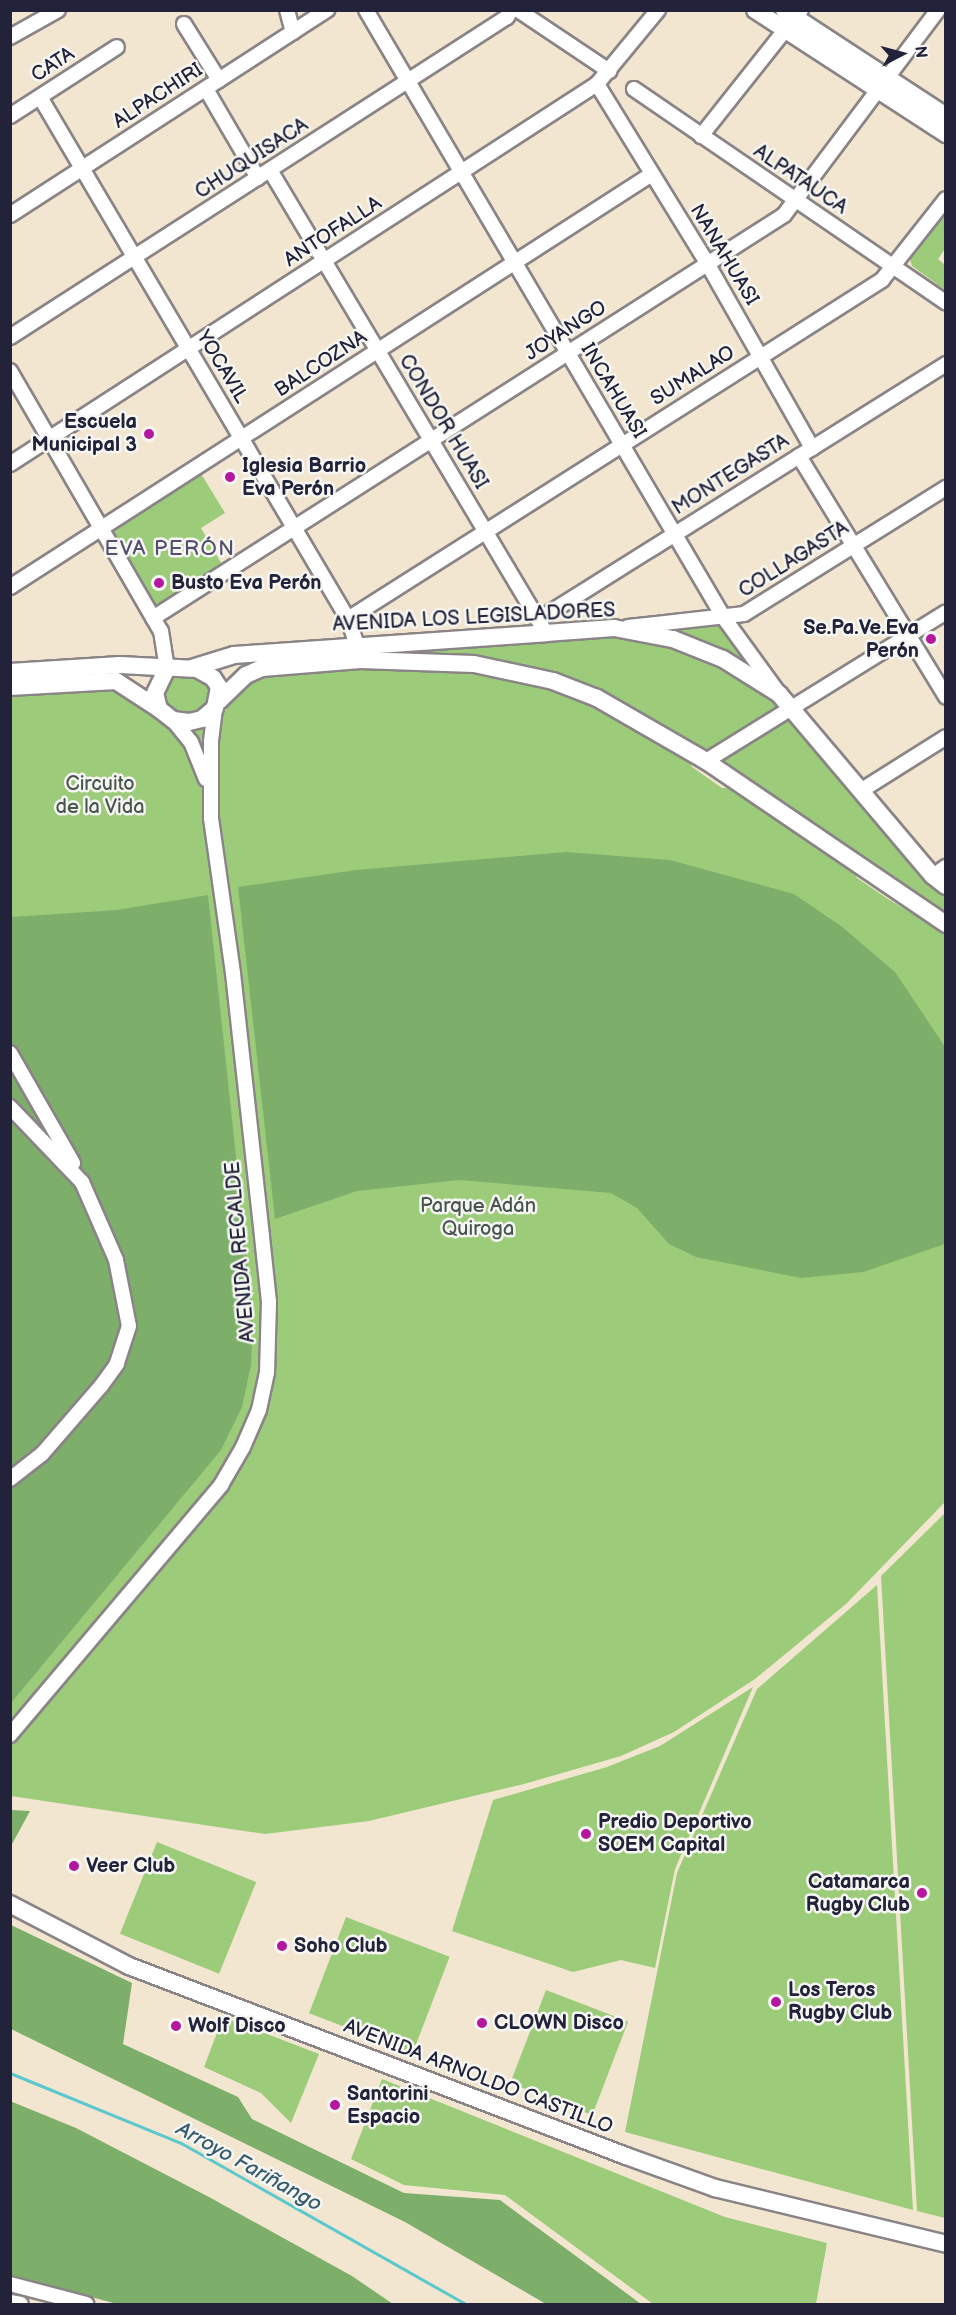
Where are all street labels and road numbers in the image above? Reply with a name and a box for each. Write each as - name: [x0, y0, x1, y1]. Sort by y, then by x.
- street label: CATA: [27, 42, 79, 88]
- street label: ALPACHIRI: [109, 58, 207, 134]
- street label: CHUQUISACA: [191, 114, 313, 204]
- street label: ALPATAUCA: [749, 140, 851, 220]
- street label: ANTOFALLA: [280, 192, 386, 272]
- street label: NANAHUASI: [684, 200, 764, 310]
- street label: JOYANGO: [521, 296, 611, 366]
- street label: BALCOZNA: [270, 325, 372, 403]
- street label: YOCAVIL: [191, 326, 253, 408]
- street label: INCAHUASI: [575, 339, 651, 443]
- street label: SUMALAO: [647, 341, 739, 411]
- street label: CONDOR HUASI: [393, 350, 493, 494]
- street label: MONTEGASTA: [668, 429, 794, 521]
- street label: COLLAGASTA: [735, 517, 853, 603]
- street label: AVENIDA LOS LEGISLADORES: [332, 599, 616, 637]
- street label: AVENIDA RECALDE: [221, 1160, 261, 1344]
- street label: AVENIDA ARNOLDO CASTILLO: [340, 2015, 616, 2139]

